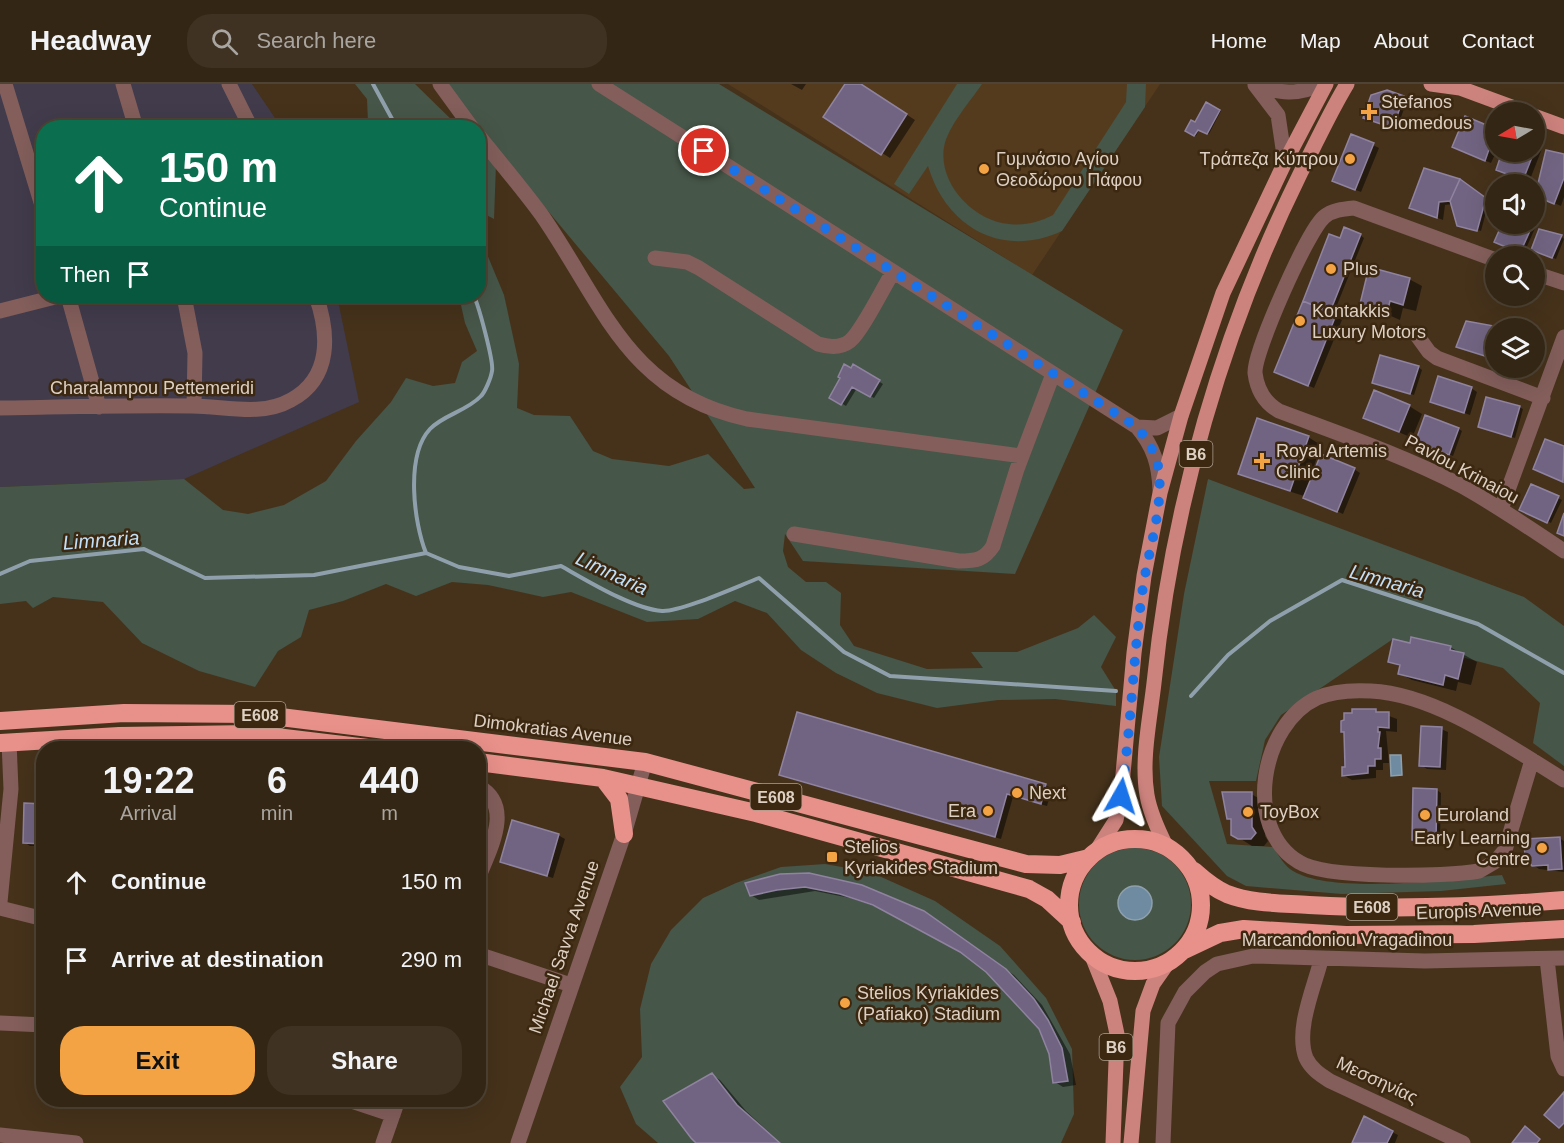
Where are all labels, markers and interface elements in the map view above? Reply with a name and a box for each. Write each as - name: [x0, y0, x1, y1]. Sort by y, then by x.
- search box: [187, 14, 607, 68]
- text: Headway: [30, 25, 151, 56]
- icon: search: [208, 25, 241, 58]
- text: Search here: [256, 28, 376, 53]
- text: Home: [1211, 29, 1267, 52]
- text: Map: [1300, 29, 1341, 52]
- text: About: [1374, 29, 1429, 52]
- text: Contact: [1462, 29, 1534, 52]
- place label: Stefanos Diomedous: [1381, 92, 1472, 133]
- north arrow: [1485, 102, 1545, 162]
- map controls: [1485, 102, 1545, 378]
- marker: Stefanos Diomedous: [1362, 105, 1376, 119]
- pin: [678, 125, 729, 176]
- icon: arrive: [687, 134, 720, 167]
- icon: ahead: [60, 144, 138, 222]
- text: 150 m: [159, 144, 278, 191]
- place label: Γυμνάσιο Αγίου Θεοδώρου Πάφου: [996, 149, 1142, 190]
- place label: Τράπεζα Κύπρου: [1199, 149, 1338, 169]
- marker: Τράπεζα Κύπρου: [1343, 152, 1357, 166]
- marker: Γυμνάσιο Αγίου Θεοδώρου Πάφου: [977, 162, 991, 176]
- button: sound: [1485, 174, 1545, 234]
- text: Continue: [159, 193, 267, 223]
- button: search: [1485, 246, 1545, 306]
- icon: arrive: [122, 258, 155, 291]
- place label: Plus: [1343, 259, 1378, 279]
- text: Then: [60, 262, 110, 287]
- marker: Plus: [1324, 262, 1338, 276]
- place label: Kontakkis Luxury Motors: [1312, 301, 1426, 342]
- marker: Kontakkis Luxury Motors: [1293, 314, 1307, 328]
- button: layers: [1485, 318, 1545, 378]
- street label: Charalampou Pettemeridi: [50, 378, 254, 398]
- street label: Pavlou Krinaiou: [1402, 431, 1522, 507]
- road number: B6: [1180, 441, 1212, 467]
- place label: Royal Artemis Clinic: [1276, 441, 1387, 482]
- marker: Royal Artemis Clinic: [1253, 452, 1271, 470]
- water label: Limnaria: [62, 526, 140, 554]
- water label: Limnaria: [573, 547, 651, 599]
- water label: Limnaria: [1347, 560, 1427, 602]
- road number: E608: [234, 702, 286, 728]
- street label: Dimokratias Avenue: [473, 710, 633, 750]
- text: 19:22: [102, 760, 194, 801]
- text: 6: [267, 760, 287, 801]
- text: 440: [359, 760, 420, 801]
- position arrow: [1089, 764, 1153, 828]
- place label: Next: [1029, 783, 1066, 803]
- road number: E608: [750, 784, 802, 810]
- marker: Next: [1010, 786, 1024, 800]
- place label: Era: [948, 801, 977, 821]
- text: Arrival: [120, 802, 177, 824]
- text: min: [261, 802, 293, 824]
- text: m: [381, 802, 398, 824]
- place label: ToyBox: [1260, 802, 1319, 822]
- marker: Era: [981, 804, 995, 818]
- marker: ToyBox: [1241, 805, 1255, 819]
- place label: Euroland: [1437, 805, 1509, 825]
- marker: Euroland: [1418, 808, 1432, 822]
- place label: Early Learning Centre: [1414, 828, 1530, 869]
- place label: Stelios Kyriakides Stadium: [844, 837, 998, 878]
- marker: Early Learning Centre: [1535, 841, 1549, 855]
- marker: Stelios Kyriakides Stadium: [825, 850, 839, 864]
- street label: Michael Savva Avenue: [525, 858, 603, 1036]
- icon: ahead: [60, 866, 93, 899]
- text: Continue: [111, 869, 206, 894]
- text: 150 m: [401, 869, 462, 894]
- road number: E608: [1346, 894, 1398, 920]
- street label: Europis Avenue: [1416, 899, 1542, 923]
- street label: Marcandoniou Vragadinou: [1242, 930, 1452, 950]
- icon: arrive: [60, 944, 93, 977]
- text: Arrive at destination: [111, 947, 324, 972]
- text: 290 m: [401, 947, 462, 972]
- place label: Stelios Kyriakides (Pafiako) Stadium: [857, 983, 1000, 1024]
- marker: Stelios Kyriakides (Pafiako) Stadium: [838, 996, 852, 1010]
- button: Exit: [60, 1026, 255, 1095]
- button: Share: [267, 1026, 462, 1095]
- road number: B6: [1100, 1034, 1132, 1060]
- street label: Μεσσηνίας: [1333, 1052, 1421, 1108]

